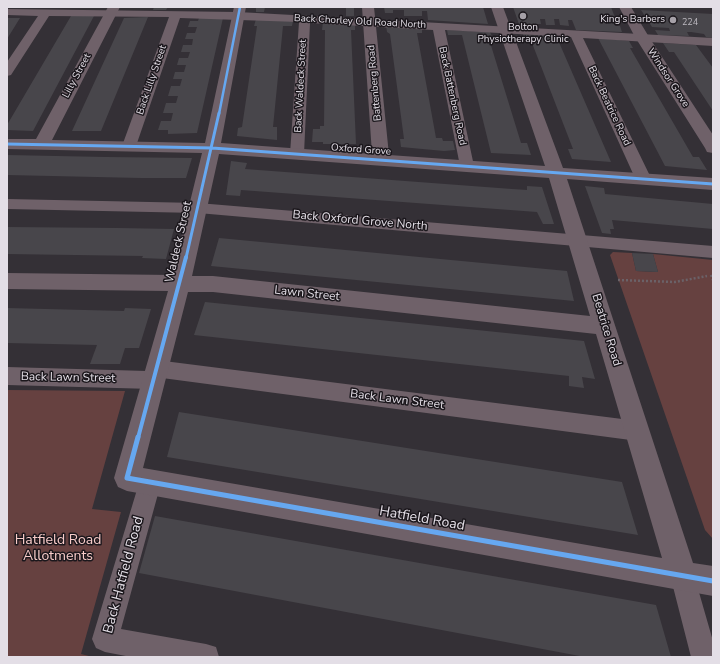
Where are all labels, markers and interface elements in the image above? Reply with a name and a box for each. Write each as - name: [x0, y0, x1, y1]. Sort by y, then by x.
- marker: Bolton Physiotherapy Clinic: [518, 11, 528, 21]
- street label: Back Chorley Old Road North: [294, 13, 426, 31]
- place label: King's Barbers: [600, 14, 665, 26]
- marker: King's Barbers: [668, 15, 678, 25]
- house number: 224: [682, 18, 698, 28]
- place label: Bolton Physiotherapy Clinic: [477, 22, 569, 46]
- street label: Back Waldeck Street: [293, 39, 309, 133]
- street label: Back Lilly Street: [134, 44, 170, 116]
- street label: Battenberg Road: [366, 45, 384, 121]
- street label: Back Battenberg Road: [436, 46, 468, 146]
- street label: Windsor Grove: [644, 46, 692, 110]
- street label: Lilly Street: [60, 52, 94, 100]
- street label: Back Beatrice Road: [585, 64, 633, 148]
- street label: Oxford Grove: [331, 142, 391, 158]
- street label: Waldeck Street: [163, 200, 195, 284]
- street label: Back Oxford Grove North: [292, 208, 428, 234]
- street label: Lawn Street: [274, 283, 340, 305]
- street label: Beatrice Road: [588, 292, 624, 368]
- street label: Back Lawn Street: [21, 370, 115, 386]
- street label: Back Lawn Street: [349, 387, 445, 413]
- street label: Hatfield Road: [378, 503, 466, 535]
- street label: Back Hatfield Road: [100, 515, 148, 635]
- park label: Hatfield Road Allotments: [15, 533, 101, 566]

